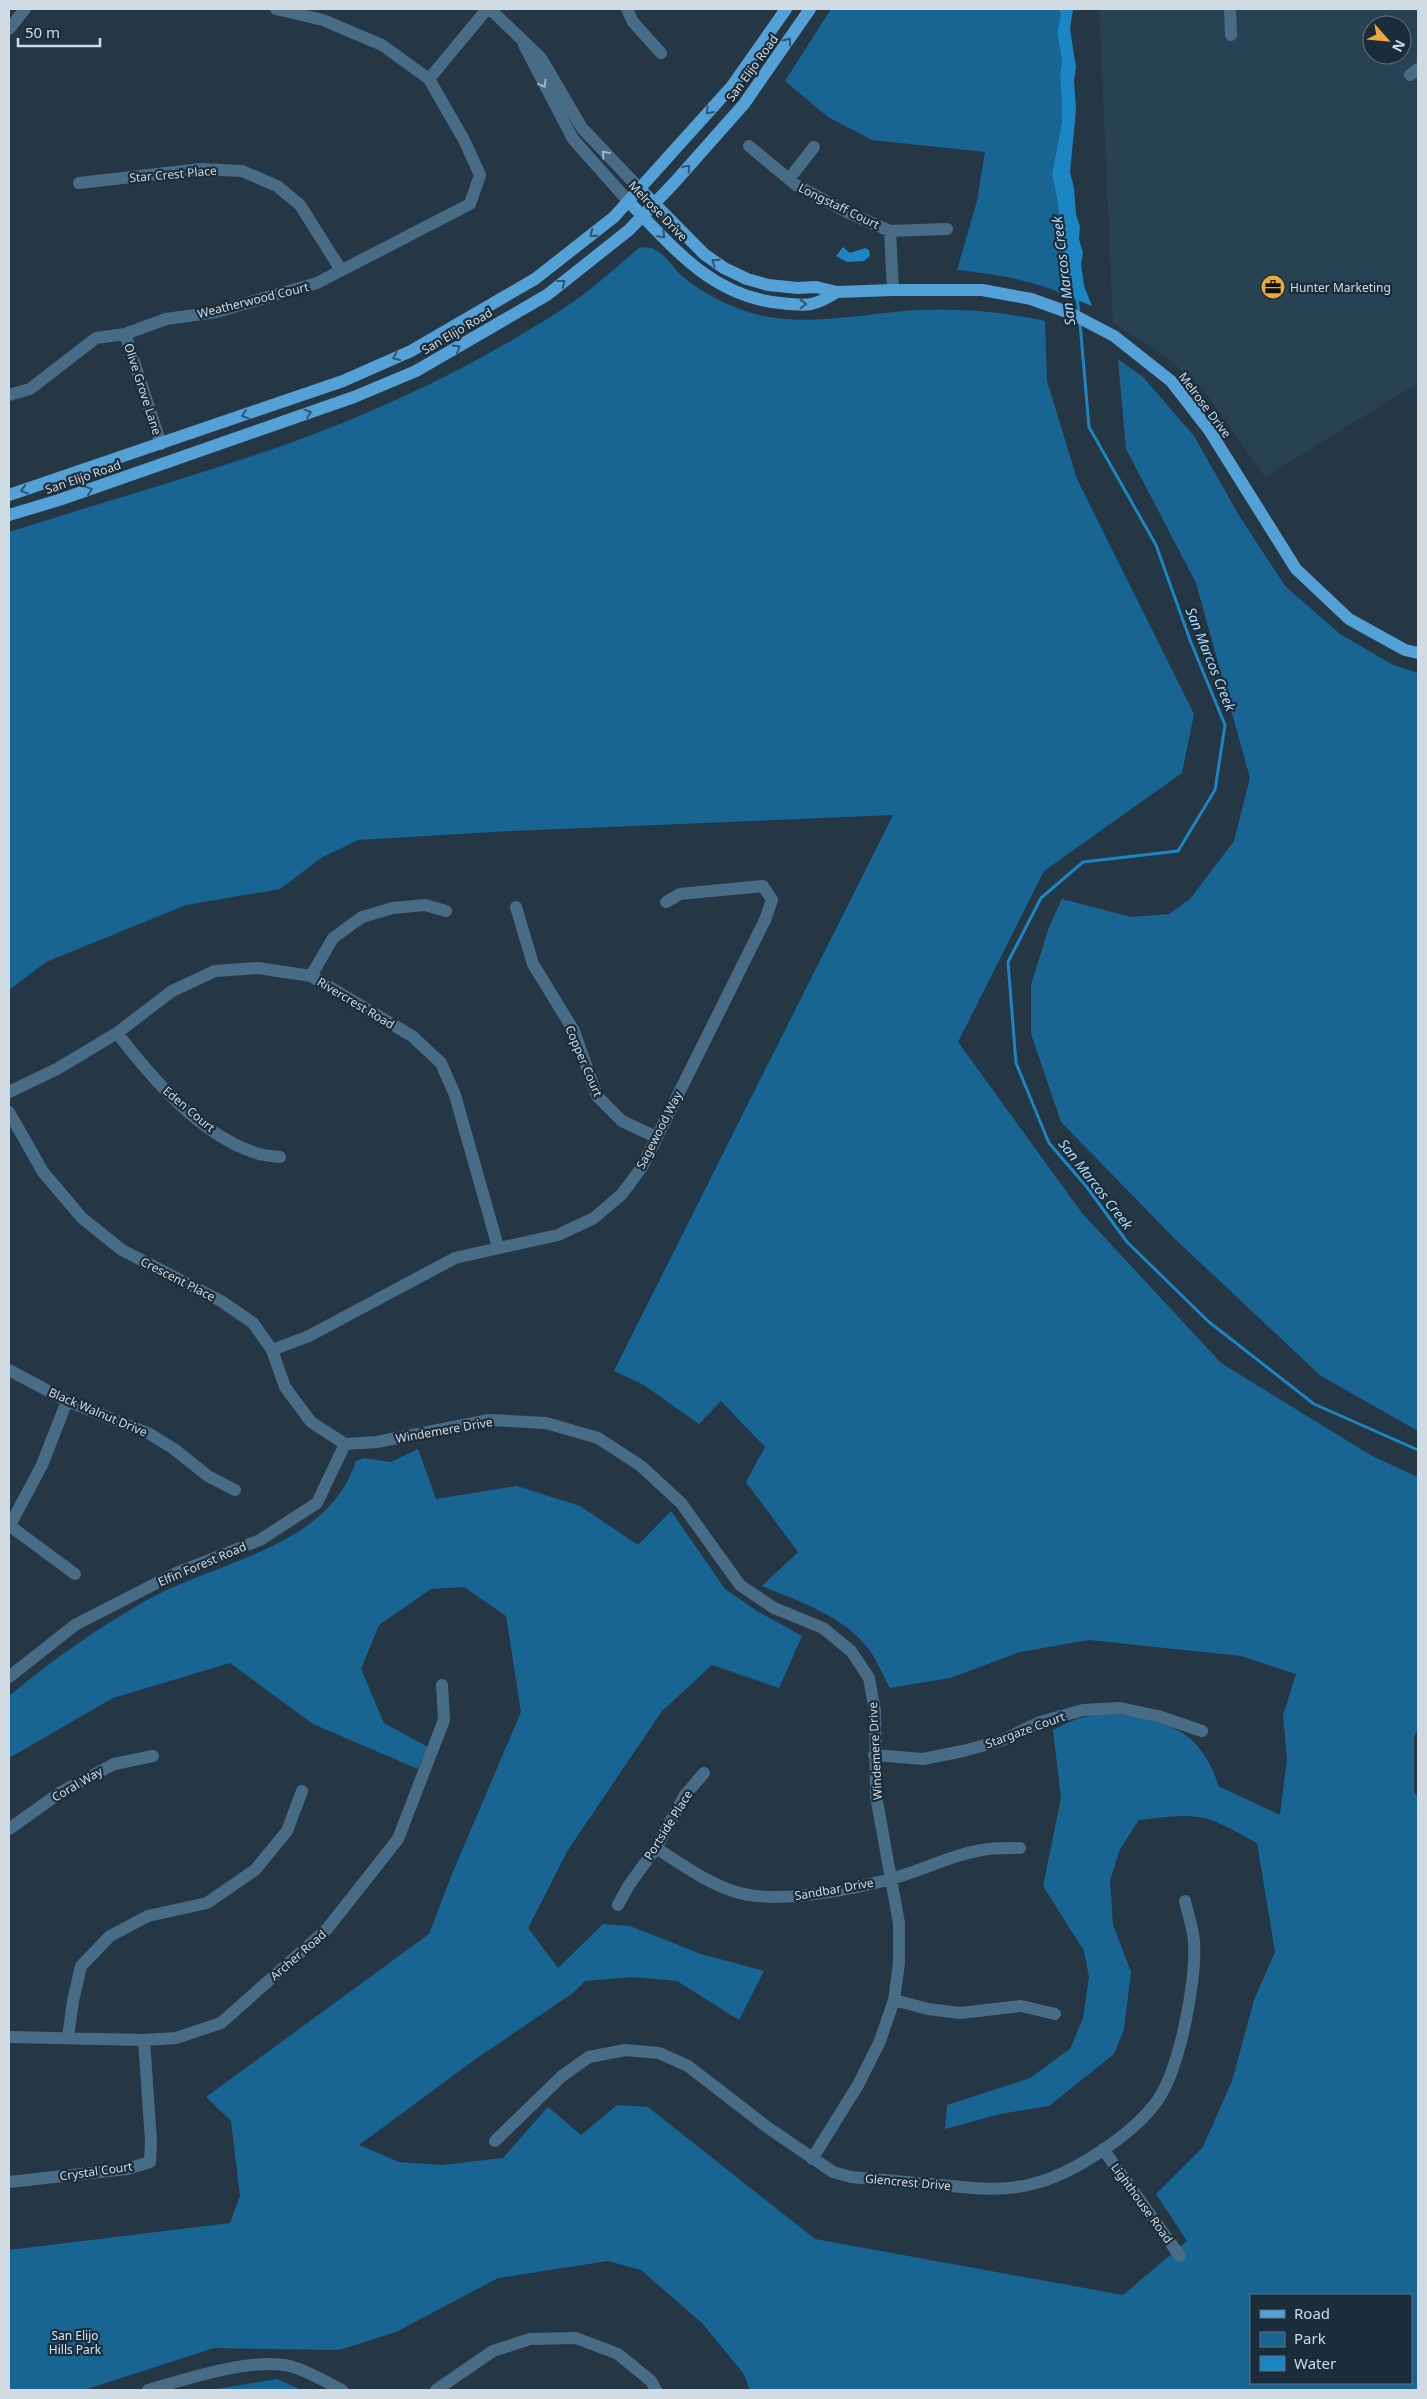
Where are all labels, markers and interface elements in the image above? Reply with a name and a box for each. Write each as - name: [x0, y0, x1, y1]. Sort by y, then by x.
- scale bar: [18, 15, 100, 47]
- north arrow: [1362, 15, 1412, 65]
- text: 50 m: [25, 22, 60, 42]
- street label: San Elijo Road: [722, 31, 782, 105]
- one-way arrow: [782, 37, 791, 47]
- text: N: [1388, 37, 1410, 56]
- one-way arrow: [537, 79, 547, 88]
- one-way arrow: [706, 106, 715, 115]
- one-way arrow: [602, 150, 611, 159]
- street label: Star Crest Place: [129, 162, 218, 186]
- one-way arrow: [682, 165, 691, 174]
- street label: Melrose Drive: [625, 177, 691, 245]
- street label: Longstaff Court: [796, 179, 883, 233]
- water label: San Marcos Creek: [1047, 214, 1079, 327]
- one-way arrow: [589, 228, 598, 237]
- one-way arrow: [657, 230, 666, 239]
- one-way arrow: [711, 259, 721, 268]
- office icon: Hunter Marketing: [1260, 274, 1286, 300]
- street label: Weatherwood Court: [196, 278, 311, 322]
- place label: Hunter Marketing: [1290, 279, 1391, 296]
- one-way arrow: [556, 280, 566, 289]
- one-way arrow: [800, 299, 807, 309]
- street label: San Elijo Road: [419, 304, 495, 358]
- street label: Olive Grove Lane: [120, 341, 166, 437]
- one-way arrow: [451, 344, 460, 354]
- one-way arrow: [392, 351, 401, 362]
- street label: Melrose Drive: [1175, 369, 1235, 441]
- one-way arrow: [241, 409, 249, 419]
- one-way arrow: [303, 409, 312, 419]
- street label: San Elijo Road: [43, 456, 123, 498]
- one-way arrow: [21, 484, 29, 494]
- one-way arrow: [84, 485, 92, 495]
- water label: San Marcos Creek: [1182, 604, 1241, 715]
- street label: Rivercrest Road: [314, 973, 398, 1033]
- street label: Copper Court: [561, 1023, 607, 1100]
- street label: Eden Court: [159, 1082, 219, 1136]
- street label: Sagewood Way: [632, 1087, 686, 1172]
- water label: San Marcos Creek: [1055, 1135, 1138, 1234]
- street label: Crescent Place: [138, 1253, 219, 1305]
- street label: Black Walnut Drive: [46, 1384, 150, 1441]
- street label: Windemere Drive: [394, 1413, 494, 1447]
- street label: Elfin Forest Road: [155, 1538, 249, 1590]
- street label: Windemere Drive: [864, 1701, 886, 1800]
- street label: Stargaze Court: [983, 1707, 1068, 1752]
- street label: Coral Way: [48, 1762, 106, 1805]
- street label: Portside Place: [640, 1787, 696, 1863]
- street label: Sandbar Drive: [793, 1874, 875, 1904]
- street label: Archer Road: [266, 1926, 330, 1984]
- street label: Crystal Court: [59, 2157, 134, 2185]
- street label: Lighthouse Road: [1107, 2160, 1177, 2246]
- street label: Glencrest Drive: [864, 2170, 952, 2194]
- legend: [1250, 2294, 1412, 2384]
- text: Road: [1294, 2303, 1330, 2323]
- park label: San Elijo Hills Park: [49, 2327, 102, 2358]
- text: Park: [1294, 2328, 1326, 2348]
- text: Water: [1294, 2353, 1336, 2373]

